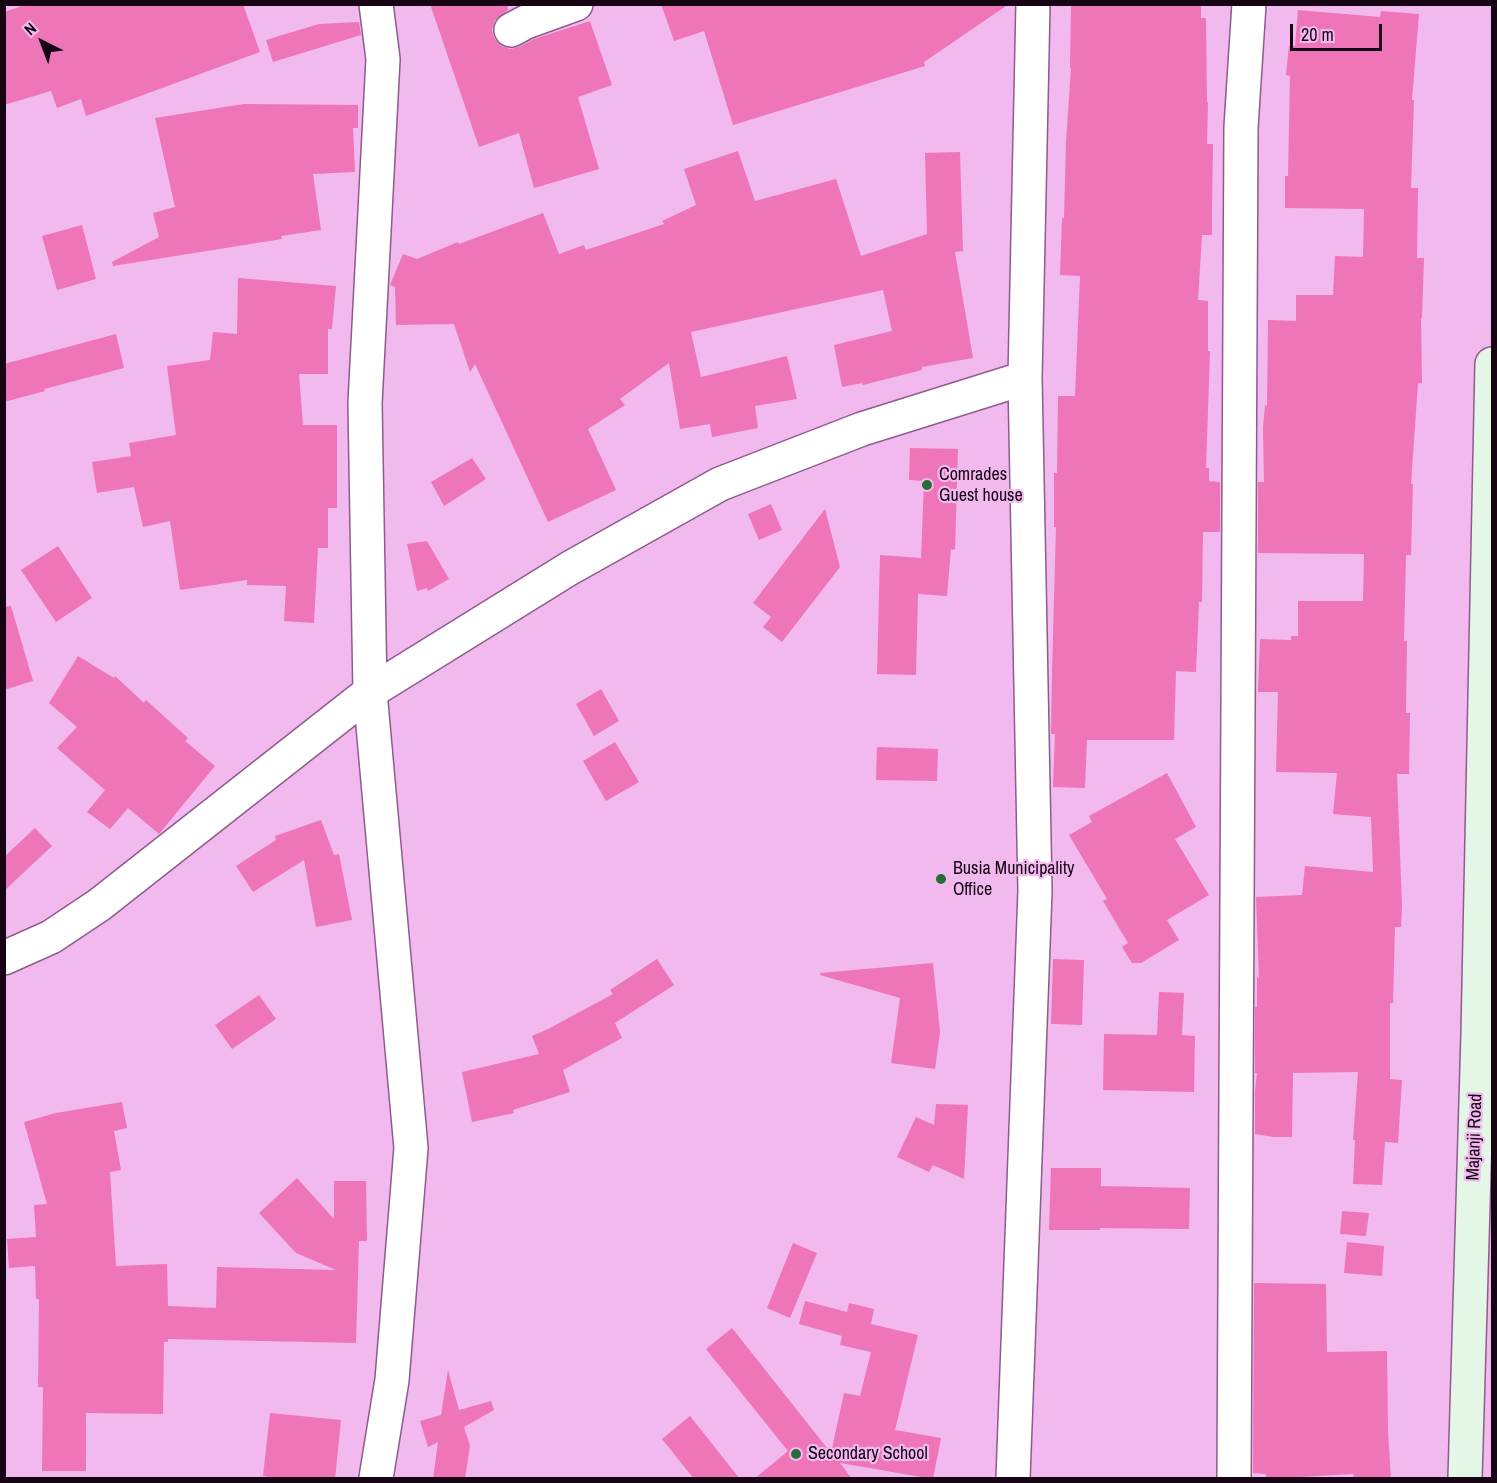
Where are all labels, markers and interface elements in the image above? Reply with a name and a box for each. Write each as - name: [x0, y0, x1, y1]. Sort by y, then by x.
- north arrow: [12, 12, 72, 72]
- scale bar: [1293, 12, 1384, 50]
- text: N: [19, 17, 41, 40]
- text: 20 m: [1301, 22, 1334, 47]
- place label: Comrades Guest house: [939, 464, 1023, 506]
- marker: Comrades Guest house: [920, 478, 934, 492]
- place label: Busia Municipality Office: [953, 858, 1074, 900]
- marker: Busia Municipality Office: [934, 872, 948, 886]
- street label: Majanji Road: [1463, 1093, 1487, 1181]
- place label: Secondary School: [808, 1443, 928, 1465]
- marker: Secondary School: [789, 1447, 803, 1461]

